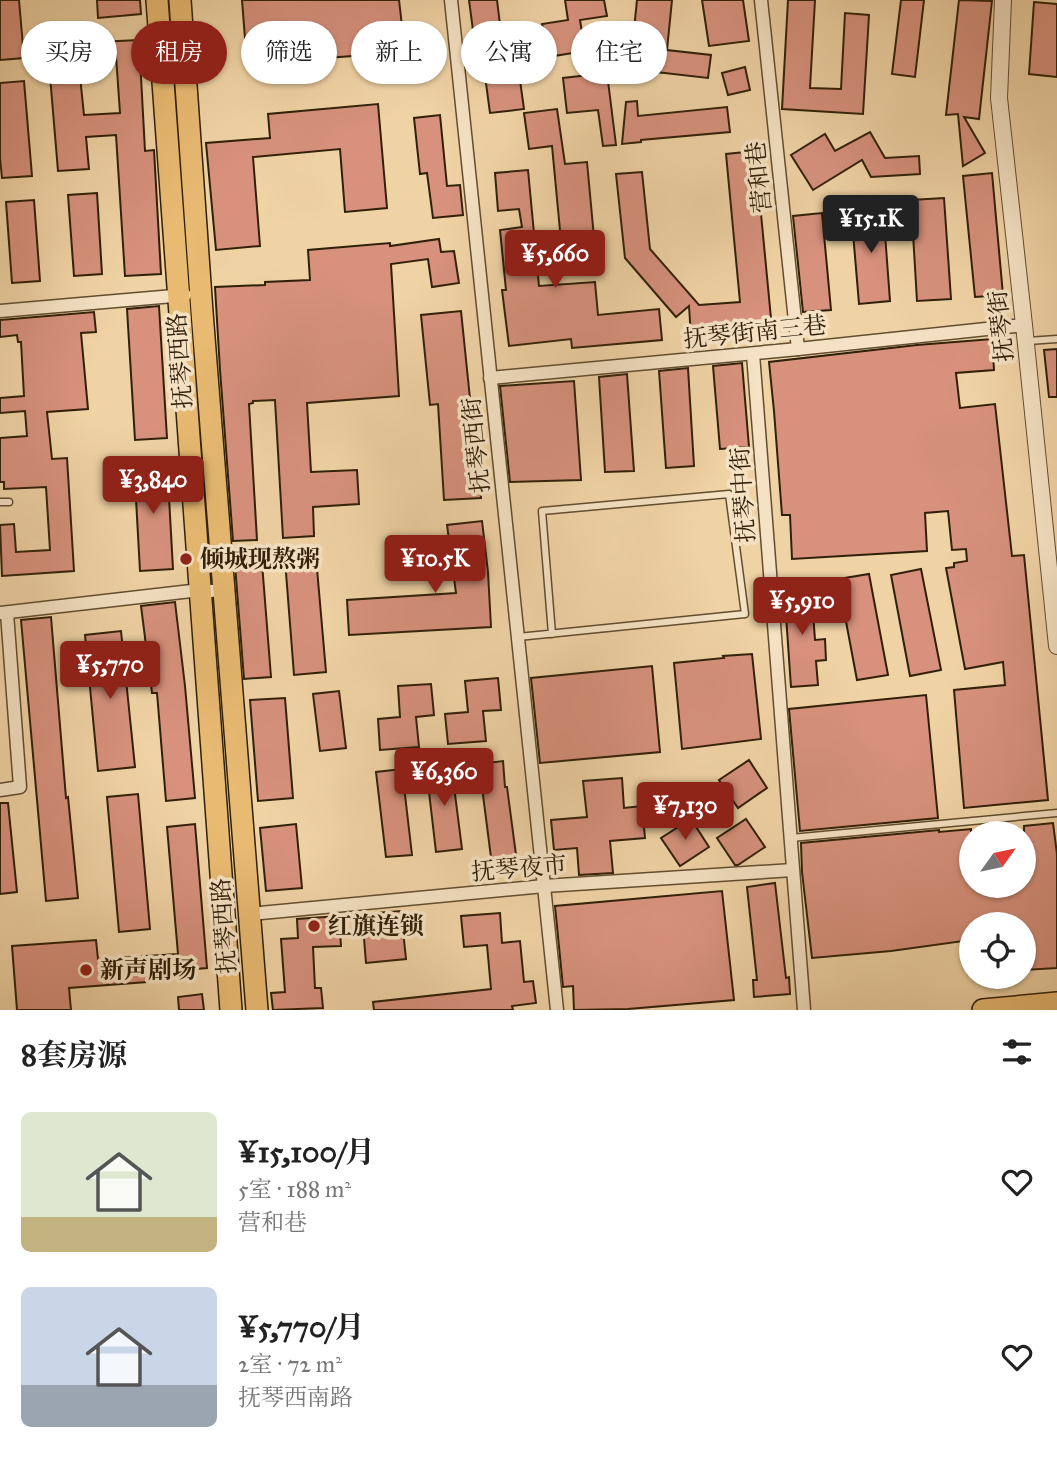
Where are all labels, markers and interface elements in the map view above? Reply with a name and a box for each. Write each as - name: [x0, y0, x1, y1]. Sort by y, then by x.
- chip: 买房: [21, 21, 117, 84]
- chip: 租房: [131, 21, 227, 84]
- chip: 筛选: [241, 21, 337, 84]
- chip: 新上: [351, 21, 447, 84]
- chip: 公寓: [461, 21, 557, 84]
- chip: 住宅: [571, 21, 667, 84]
- street label: 营和巷: [740, 140, 778, 214]
- pin: ¥15.1K: [814, 196, 928, 255]
- text: ¥15.1K: [839, 204, 903, 232]
- pin: ¥5,660: [498, 230, 612, 290]
- text: ¥5,660: [521, 239, 589, 267]
- street label: 抚琴街: [982, 289, 1020, 363]
- street label: 抚琴街南三巷: [682, 310, 828, 354]
- street label: 抚琴西路: [162, 312, 198, 410]
- street label: 抚琴西街: [456, 396, 496, 494]
- street label: 抚琴中街: [725, 446, 761, 544]
- pin: ¥3,840: [96, 456, 210, 516]
- text: ¥3,840: [119, 465, 187, 493]
- pin: ¥10.5K: [378, 536, 492, 595]
- place label: 倾城现熬粥: [200, 544, 320, 574]
- text: ¥10.5K: [401, 544, 469, 572]
- marker: 倾城现熬粥: [178, 551, 194, 567]
- pin: ¥5,910: [745, 578, 859, 637]
- text: ¥5,910: [769, 586, 835, 614]
- pin: ¥5,770: [53, 642, 167, 701]
- text: ¥5,770: [76, 650, 144, 678]
- pin: ¥6,360: [387, 748, 501, 808]
- text: ¥6,360: [410, 757, 478, 785]
- pin: ¥7,130: [628, 782, 742, 842]
- text: ¥7,130: [653, 791, 717, 819]
- north arrow: [959, 821, 1036, 898]
- map controls: [959, 821, 1036, 989]
- street label: 抚琴夜市: [470, 849, 568, 887]
- street label: 抚琴西路: [206, 877, 242, 975]
- place label: 红旗连锁: [328, 911, 424, 941]
- button: locate: [959, 912, 1036, 989]
- marker: 红旗连锁: [306, 918, 322, 934]
- place label: 新声剧场: [100, 955, 196, 985]
- marker: 新声剧场: [78, 962, 94, 978]
- icon: filters: [998, 1033, 1036, 1071]
- text: 8套房源: [21, 1037, 127, 1073]
- text: ¥15,100/月: [238, 1134, 375, 1170]
- icon: home: [77, 1140, 161, 1224]
- icon: heart: [998, 1163, 1036, 1201]
- text: 5室 · 188 m²: [238, 1175, 351, 1203]
- text: 营和巷: [238, 1208, 307, 1236]
- text: ¥5,770/月: [238, 1309, 364, 1345]
- icon: home: [77, 1315, 161, 1399]
- icon: heart: [998, 1338, 1036, 1376]
- text: 2室 · 72 m²: [238, 1350, 342, 1378]
- text: 抚琴西南路: [238, 1383, 353, 1411]

